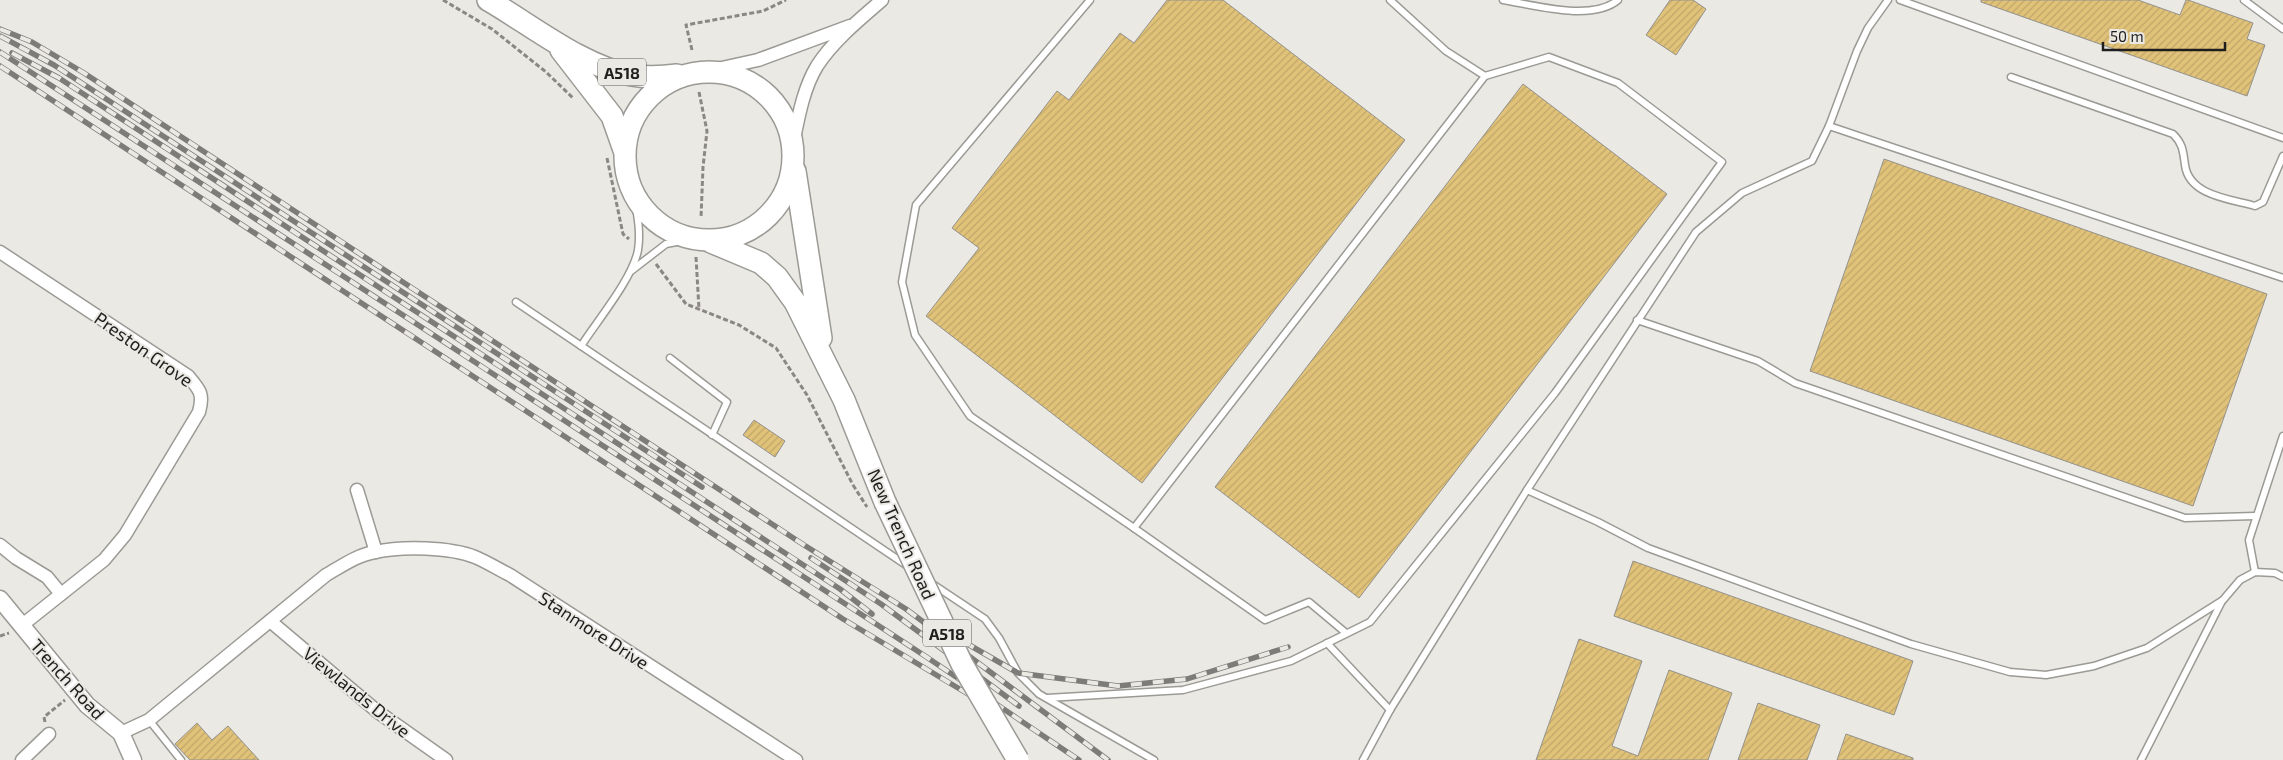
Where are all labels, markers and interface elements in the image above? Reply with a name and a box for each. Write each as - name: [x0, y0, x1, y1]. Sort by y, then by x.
- scale bar: [2103, 20, 2226, 52]
- text: 50 m: [2110, 27, 2144, 45]
- road number: A518: [598, 58, 646, 86]
- street label: Preston Grove: [90, 307, 198, 391]
- street label: New Trench Road: [863, 465, 941, 603]
- street label: Stanmore Drive: [535, 586, 653, 674]
- road number: A518: [923, 620, 971, 646]
- street label: Trench Road: [26, 634, 110, 724]
- street label: Viewlands Drive: [299, 642, 415, 742]

